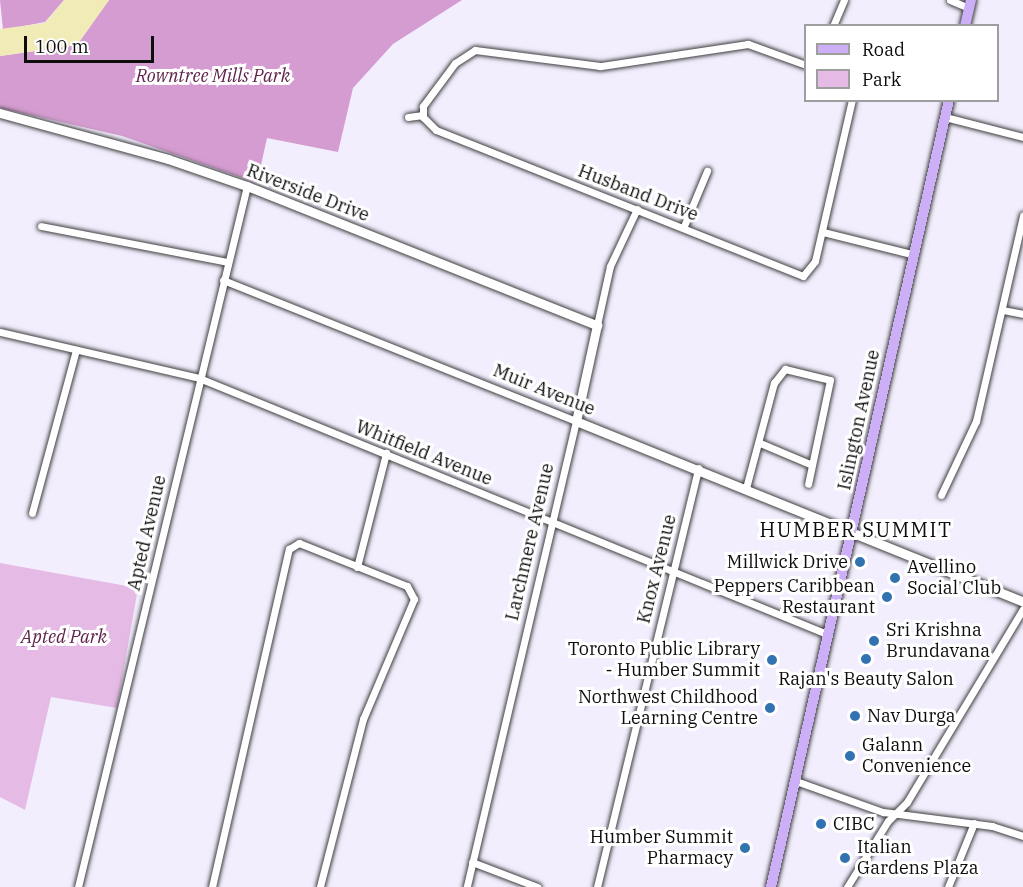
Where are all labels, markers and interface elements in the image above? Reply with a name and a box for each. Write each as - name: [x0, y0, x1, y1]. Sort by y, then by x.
- scale bar: [27, 24, 158, 62]
- legend: [804, 24, 999, 102]
- text: 100 m: [35, 35, 89, 58]
- text: Road: [862, 38, 905, 61]
- park label: Rowntree Mills Park: [136, 65, 290, 87]
- text: Park: [862, 68, 901, 91]
- street label: Riverside Drive: [244, 160, 372, 226]
- street label: Husband Drive: [575, 160, 701, 226]
- street label: Islington Avenue: [834, 348, 884, 492]
- street label: Muir Avenue: [490, 360, 598, 420]
- street label: Whitfield Avenue: [352, 416, 496, 490]
- street label: Larchmere Avenue: [501, 461, 559, 623]
- street label: Apted Avenue: [123, 473, 171, 593]
- street label: Knox Avenue: [633, 512, 681, 626]
- district label: HUMBER SUMMIT: [760, 517, 952, 541]
- place label: Millwick Drive: [727, 551, 848, 573]
- marker: Millwick Drive: [853, 555, 867, 569]
- place label: Avellino Social Club: [907, 557, 1001, 600]
- marker: Avellino Social Club: [888, 571, 902, 585]
- place label: Peppers Caribbean Restaurant: [714, 576, 875, 618]
- marker: Peppers Caribbean Restaurant: [880, 590, 894, 604]
- place label: Sri Krishna Brundavana: [886, 620, 990, 662]
- park label: Apted Park: [21, 626, 107, 648]
- marker: Sri Krishna Brundavana: [867, 634, 881, 648]
- place label: Toronto Public Library - Humber Summit: [568, 639, 760, 682]
- marker: Rajan's Beauty Salon: [859, 652, 873, 666]
- marker: Toronto Public Library - Humber Summit: [765, 653, 779, 667]
- place label: Rajan's Beauty Salon: [778, 668, 954, 690]
- place label: Northwest Childhood Learning Centre: [578, 687, 758, 730]
- marker: Northwest Childhood Learning Centre: [763, 701, 777, 715]
- place label: Nav Durga: [867, 705, 956, 727]
- marker: Nav Durga: [848, 709, 862, 723]
- place label: Galann Convenience: [862, 735, 971, 777]
- marker: Galann Convenience: [843, 749, 857, 763]
- place label: CIBC: [833, 813, 875, 835]
- marker: CIBC: [814, 817, 828, 831]
- place label: Humber Summit Pharmacy: [590, 827, 733, 870]
- place label: Italian Gardens Plaza: [857, 837, 978, 880]
- marker: Humber Summit Pharmacy: [738, 841, 752, 855]
- marker: Italian Gardens Plaza: [838, 851, 852, 865]

